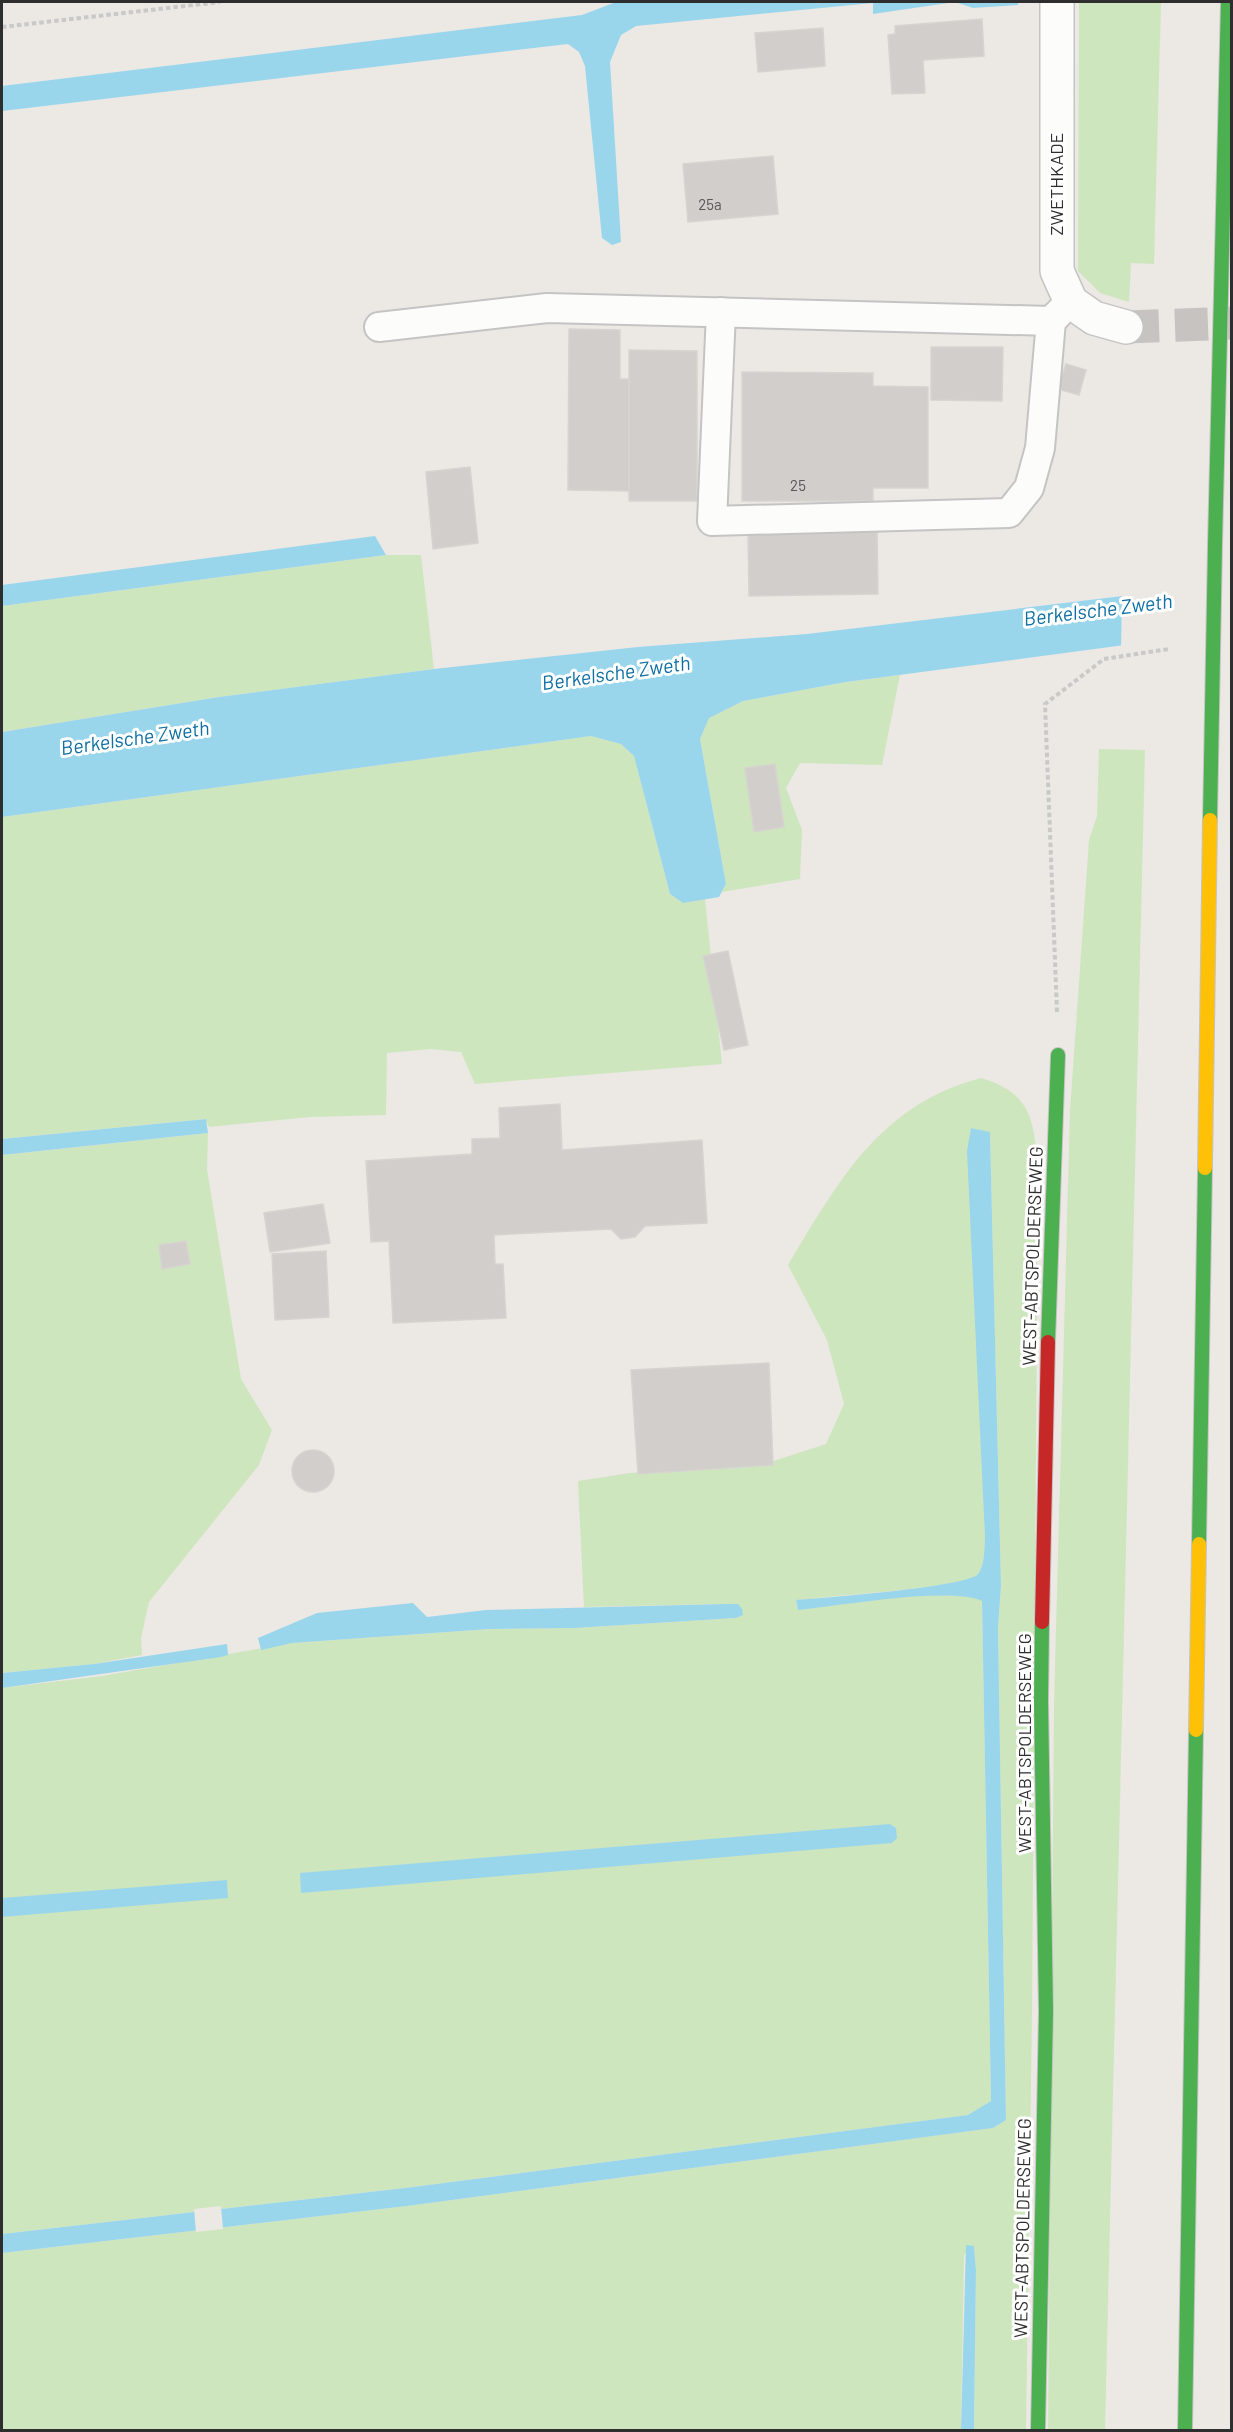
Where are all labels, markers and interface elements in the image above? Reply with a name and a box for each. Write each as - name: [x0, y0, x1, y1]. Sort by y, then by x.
- street label: ZWETHKADE: [1045, 133, 1067, 235]
- house number: 25a: [698, 195, 722, 213]
- house number: 25: [790, 476, 806, 494]
- water label: Berkelsche Zweth: [1022, 588, 1174, 630]
- water label: Berkelsche Zweth: [540, 650, 692, 694]
- water label: Berkelsche Zweth: [59, 715, 211, 759]
- street label: WEST-ABTSPOLDERSEWEG: [1017, 1146, 1047, 1366]
- street label: WEST-ABTSPOLDERSEWEG: [1013, 1633, 1035, 1853]
- street label: WEST-ABTSPOLDERSEWEG: [1009, 2118, 1035, 2338]

